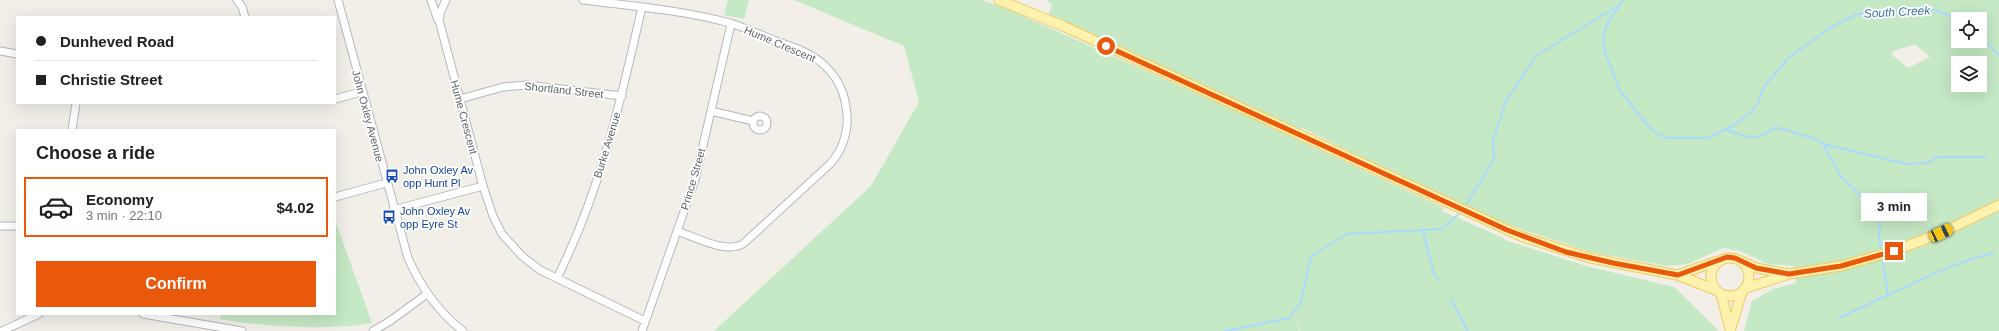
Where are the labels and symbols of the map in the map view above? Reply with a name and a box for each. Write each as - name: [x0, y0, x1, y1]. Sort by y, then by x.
- water label: South Creek: [1863, 3, 1932, 21]
- street label: Hume Crescent: [742, 24, 818, 64]
- route start: [1097, 37, 1115, 55]
- street label: John Oxley Avenue: [350, 69, 386, 163]
- street label: Hume Crescent: [448, 79, 480, 155]
- street label: Shortland Street: [524, 80, 604, 100]
- street label: Burke Avenue: [591, 111, 623, 179]
- street label: Prince Street: [678, 147, 708, 211]
- place label: John Oxley Av opp Hunt Pl: [403, 164, 474, 189]
- bus stop icon: John Oxley Av opp Hunt Pl: [384, 168, 400, 184]
- callout: 3 min: [1861, 193, 1927, 221]
- place label: John Oxley Av opp Eyre St: [400, 205, 471, 230]
- bus stop icon: John Oxley Av opp Eyre St: [381, 209, 397, 225]
- car: [1928, 222, 1954, 244]
- route end: [1885, 242, 1903, 260]

